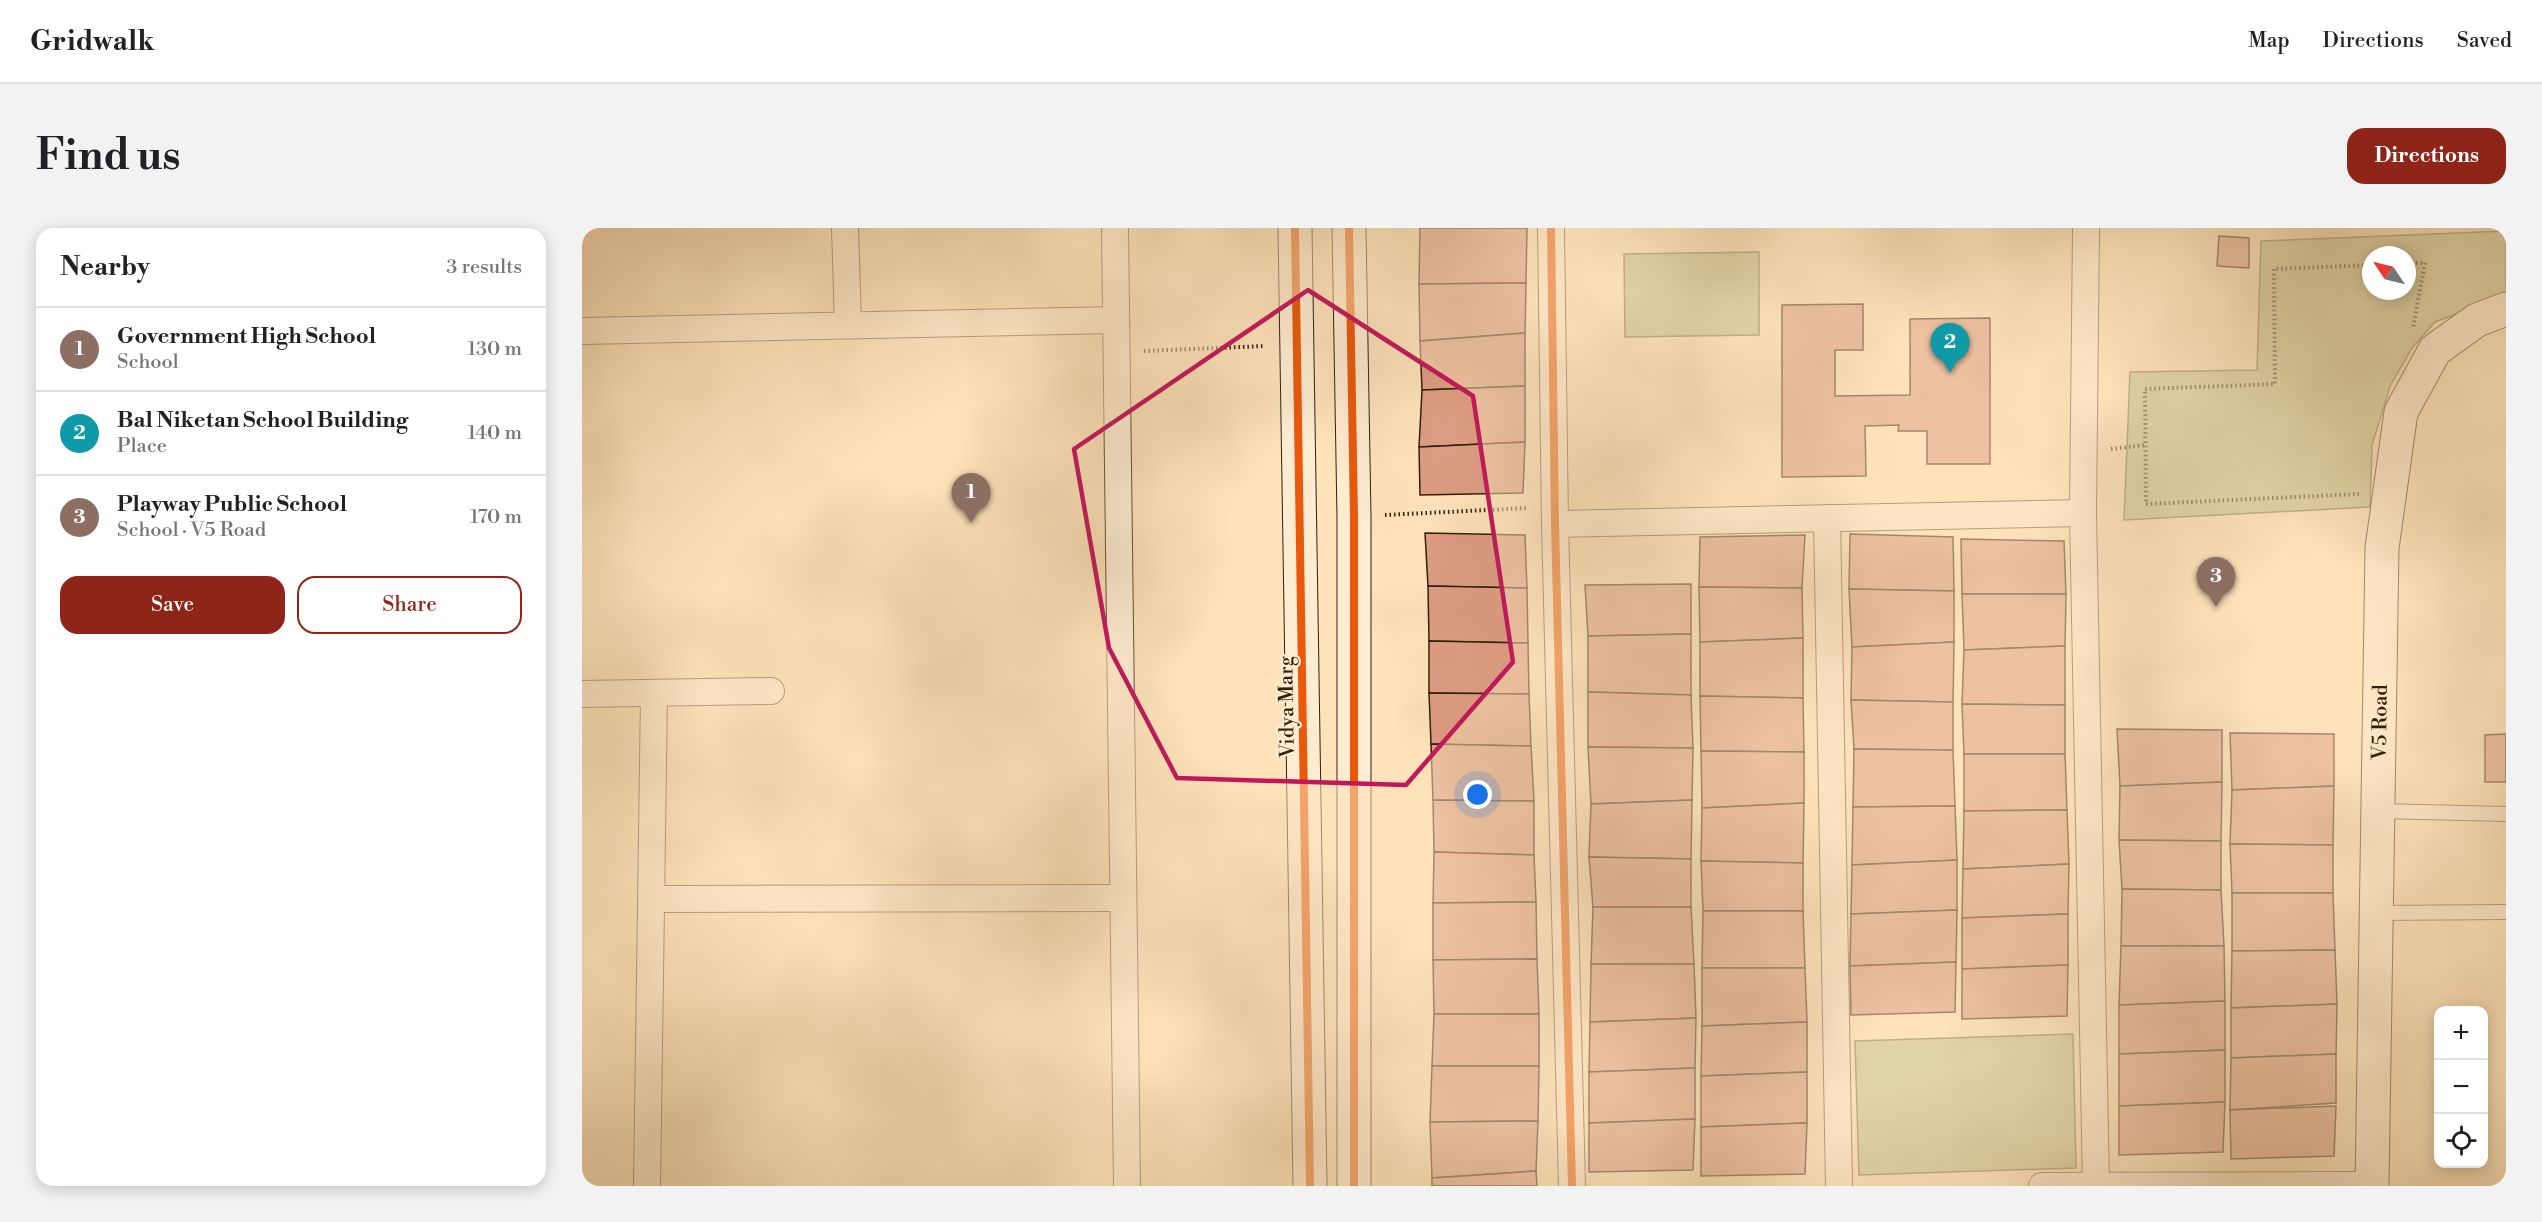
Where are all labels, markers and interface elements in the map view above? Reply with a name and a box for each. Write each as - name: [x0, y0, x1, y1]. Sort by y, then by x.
- text: Gridwalk: [30, 24, 154, 59]
- text: Map: [2248, 28, 2290, 54]
- text: Directions: [2323, 28, 2424, 54]
- text: Saved: [2457, 28, 2512, 54]
- button: Directions: [2347, 128, 2506, 184]
- text: Find us: [36, 130, 180, 183]
- north arrow: [2362, 246, 2416, 300]
- text: Nearby: [60, 251, 150, 283]
- text: 3 results: [446, 255, 522, 280]
- text: Government High School: [117, 323, 376, 350]
- pin: 2: [1930, 324, 1970, 373]
- text: 1: [75, 337, 84, 362]
- text: 130 m: [467, 337, 522, 362]
- text: School: [117, 350, 179, 375]
- text: Bal Niketan School Building: [117, 407, 408, 434]
- text: 2: [73, 421, 86, 446]
- text: 140 m: [467, 421, 522, 446]
- text: Place: [117, 434, 167, 459]
- pin: 1: [952, 474, 990, 523]
- text: Playway Public School: [117, 491, 347, 518]
- text: 3: [73, 505, 86, 530]
- text: 170 m: [470, 505, 522, 530]
- text: School · V5 Road: [117, 518, 266, 543]
- pin: 3: [2196, 558, 2236, 607]
- button: Save: [60, 576, 285, 634]
- button: Share: [297, 576, 522, 634]
- street label: Vidya Marg: [1274, 655, 1301, 759]
- street label: V5 Road: [2368, 683, 2394, 761]
- your location: [1463, 780, 1492, 809]
- map controls: [2434, 1006, 2488, 1168]
- button: +: [2434, 1006, 2488, 1060]
- button: −: [2434, 1060, 2488, 1114]
- button: locate: [2434, 1114, 2488, 1168]

